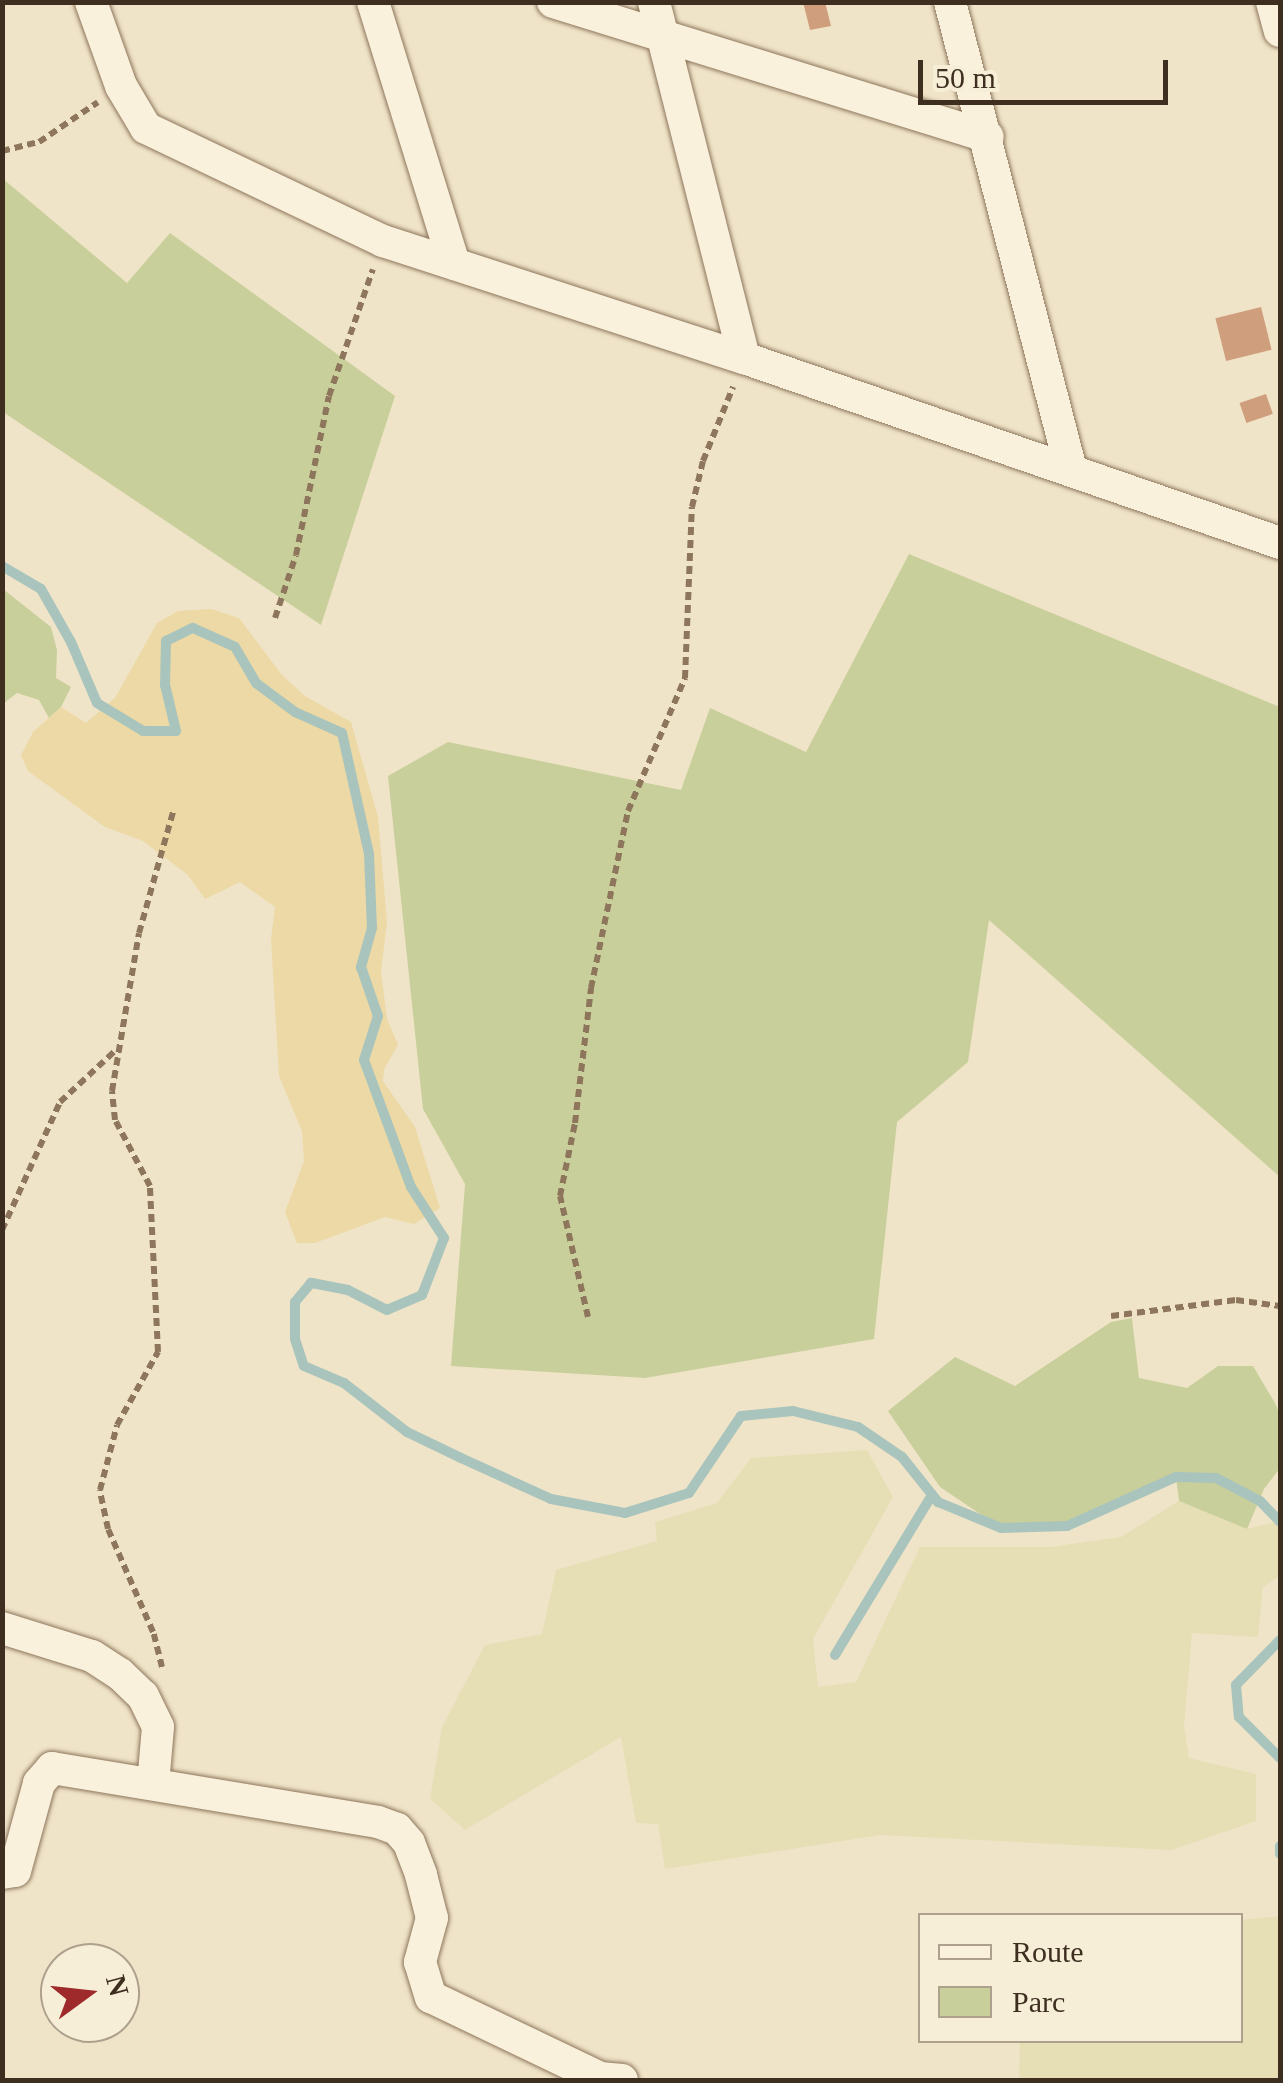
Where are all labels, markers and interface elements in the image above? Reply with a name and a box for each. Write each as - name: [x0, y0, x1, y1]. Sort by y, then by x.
- scale bar: [923, 40, 1173, 102]
- text: 50 m: [935, 61, 996, 94]
- legend: [918, 1913, 1243, 2043]
- text: Route: [1012, 1935, 1084, 1968]
- north arrow: [40, 1943, 140, 2043]
- text: N: [100, 1972, 135, 1999]
- text: Parc: [1012, 1985, 1065, 2018]

